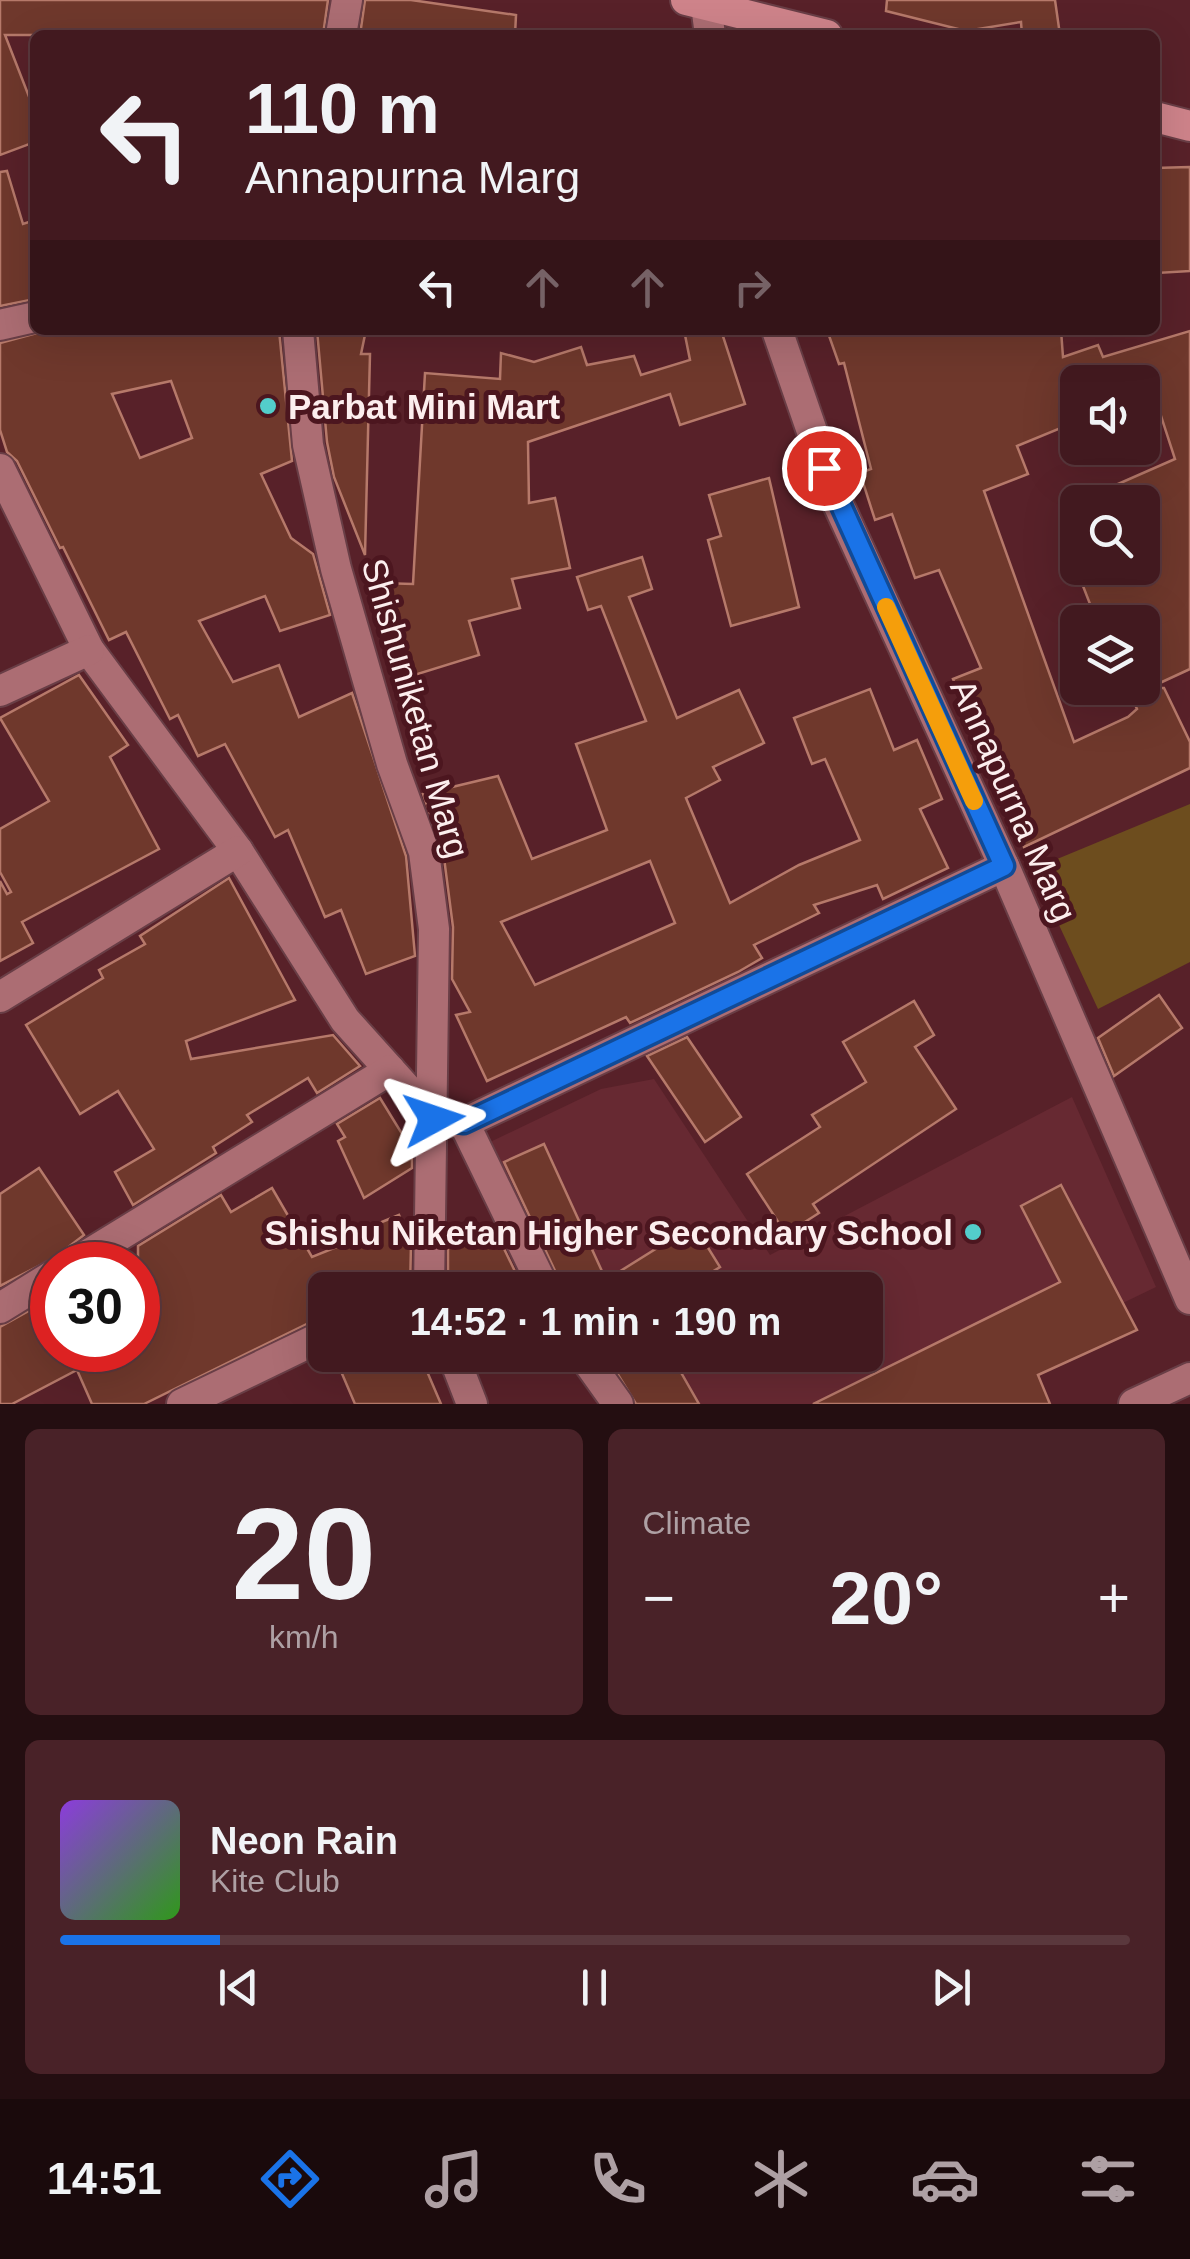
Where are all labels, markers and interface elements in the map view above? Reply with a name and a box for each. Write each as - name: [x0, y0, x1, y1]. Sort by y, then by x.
- icon: left: [80, 70, 210, 200]
- text: 110 m: [245, 70, 440, 148]
- text: Annapurna Marg: [245, 152, 580, 203]
- icon: left: [410, 260, 465, 315]
- icon: ahead: [515, 260, 570, 315]
- icon: ahead: [620, 260, 675, 315]
- icon: right: [725, 260, 780, 315]
- map controls: [1060, 365, 1160, 705]
- button: sound: [1060, 365, 1160, 465]
- place label: Parbat Mini Mart: [288, 387, 561, 426]
- marker: Parbat Mini Mart: [257, 395, 279, 417]
- pin: [782, 426, 867, 511]
- icon: arrive: [797, 441, 852, 496]
- button: search: [1060, 485, 1160, 585]
- street label: Shishuniketan Marg: [355, 554, 477, 862]
- button: layers: [1060, 605, 1160, 705]
- street label: Annapurna Marg: [943, 673, 1085, 927]
- position arrow: [382, 1067, 486, 1171]
- place label: Shishu Niketan Higher Secondary School: [265, 1213, 953, 1252]
- marker: Shishu Niketan Higher Secondary School: [962, 1221, 984, 1243]
- speed limit sign: 30: [30, 1242, 160, 1372]
- text: 14:52 · 1 min · 190 m: [410, 1301, 781, 1343]
- text: 20: [231, 1481, 376, 1627]
- text: Climate: [643, 1505, 751, 1541]
- text: 20°: [830, 1556, 943, 1640]
- text: −: [643, 1567, 675, 1629]
- text: +: [1098, 1567, 1130, 1629]
- text: km/h: [269, 1619, 338, 1655]
- text: Neon Rain: [210, 1820, 398, 1862]
- text: Kite Club: [210, 1863, 340, 1899]
- icon: previous: [211, 1960, 266, 2015]
- icon: pause: [567, 1960, 622, 2015]
- icon: next: [924, 1960, 979, 2015]
- icon: directions: [255, 2144, 325, 2214]
- icon: music: [419, 2144, 489, 2214]
- icon: phone: [583, 2144, 653, 2214]
- icon: climate: [746, 2144, 816, 2214]
- icon: car: [910, 2144, 980, 2214]
- icon: filters: [1073, 2144, 1143, 2214]
- text: 14:51: [47, 2153, 162, 2204]

